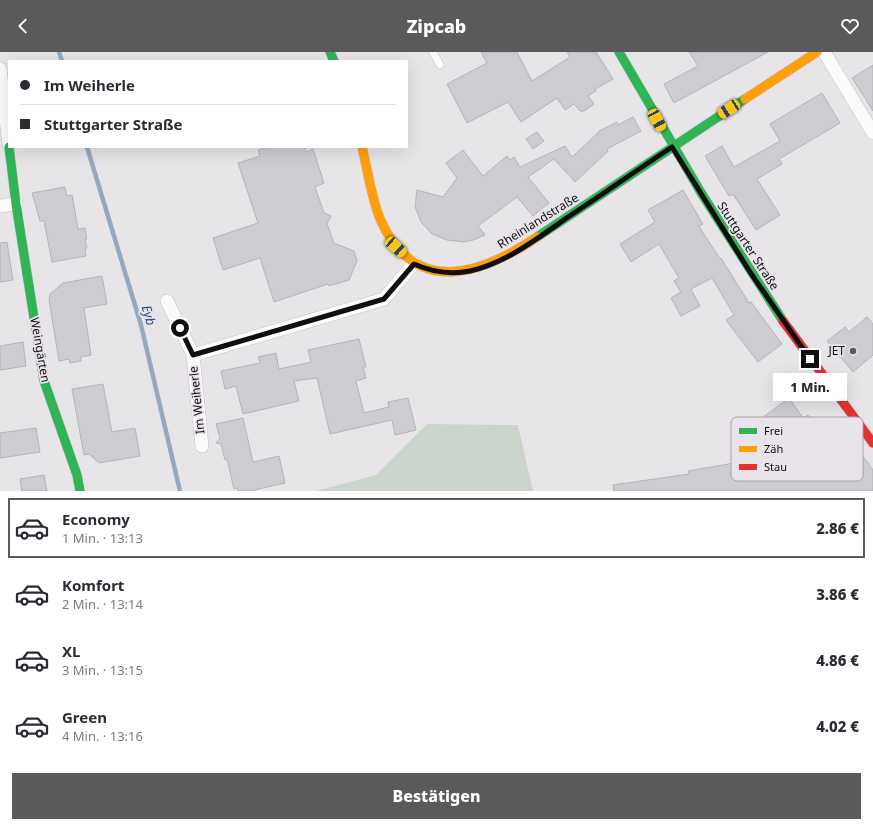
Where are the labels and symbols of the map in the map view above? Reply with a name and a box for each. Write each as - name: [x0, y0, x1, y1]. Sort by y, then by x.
- car: [716, 97, 742, 121]
- car: [646, 107, 668, 133]
- street label: Rheinlandstraße: [494, 189, 582, 252]
- street label: Stuttgarter Straße: [714, 198, 783, 293]
- car: [383, 235, 409, 259]
- water label: Eyb: [138, 303, 160, 327]
- street label: Weingärten: [26, 316, 55, 384]
- route start: [171, 319, 189, 337]
- place label: JET: [827, 342, 845, 359]
- marker: JET: [848, 346, 858, 356]
- route end: [801, 350, 819, 368]
- street label: Im Weiherle: [184, 365, 209, 435]
- callout: 1 Min.: [773, 373, 847, 401]
- legend: [731, 417, 863, 481]
- text: Frei: [764, 423, 783, 438]
- text: Zäh: [764, 441, 783, 456]
- text: Stau: [764, 459, 787, 474]

